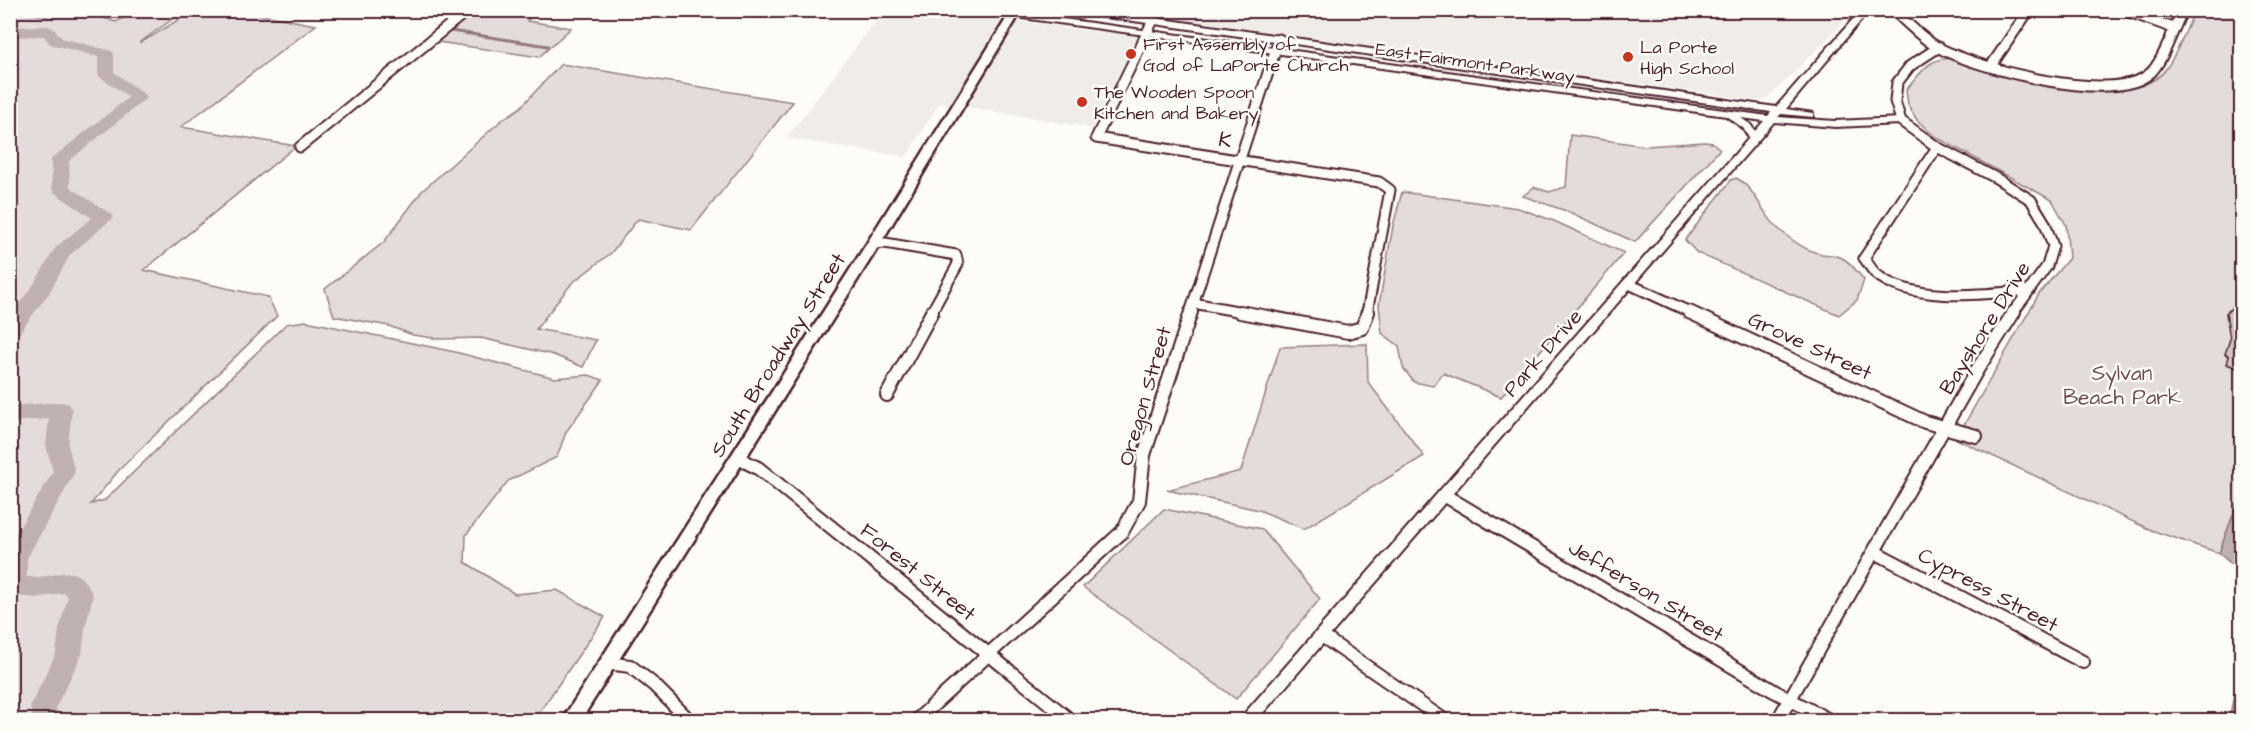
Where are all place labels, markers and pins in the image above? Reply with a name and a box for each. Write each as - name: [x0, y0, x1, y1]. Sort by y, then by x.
- place label: First Assembly of God of LaPorte Church: [1143, 32, 1349, 78]
- place label: La Porte High School: [1640, 35, 1734, 82]
- marker: First Assembly of God of LaPorte Church: [1124, 47, 1138, 61]
- marker: La Porte High School: [1621, 50, 1635, 64]
- place label: The Wooden Spoon Kitchen and Bakery: [1094, 80, 1258, 127]
- marker: The Wooden Spoon Kitchen and Bakery: [1075, 95, 1089, 109]

